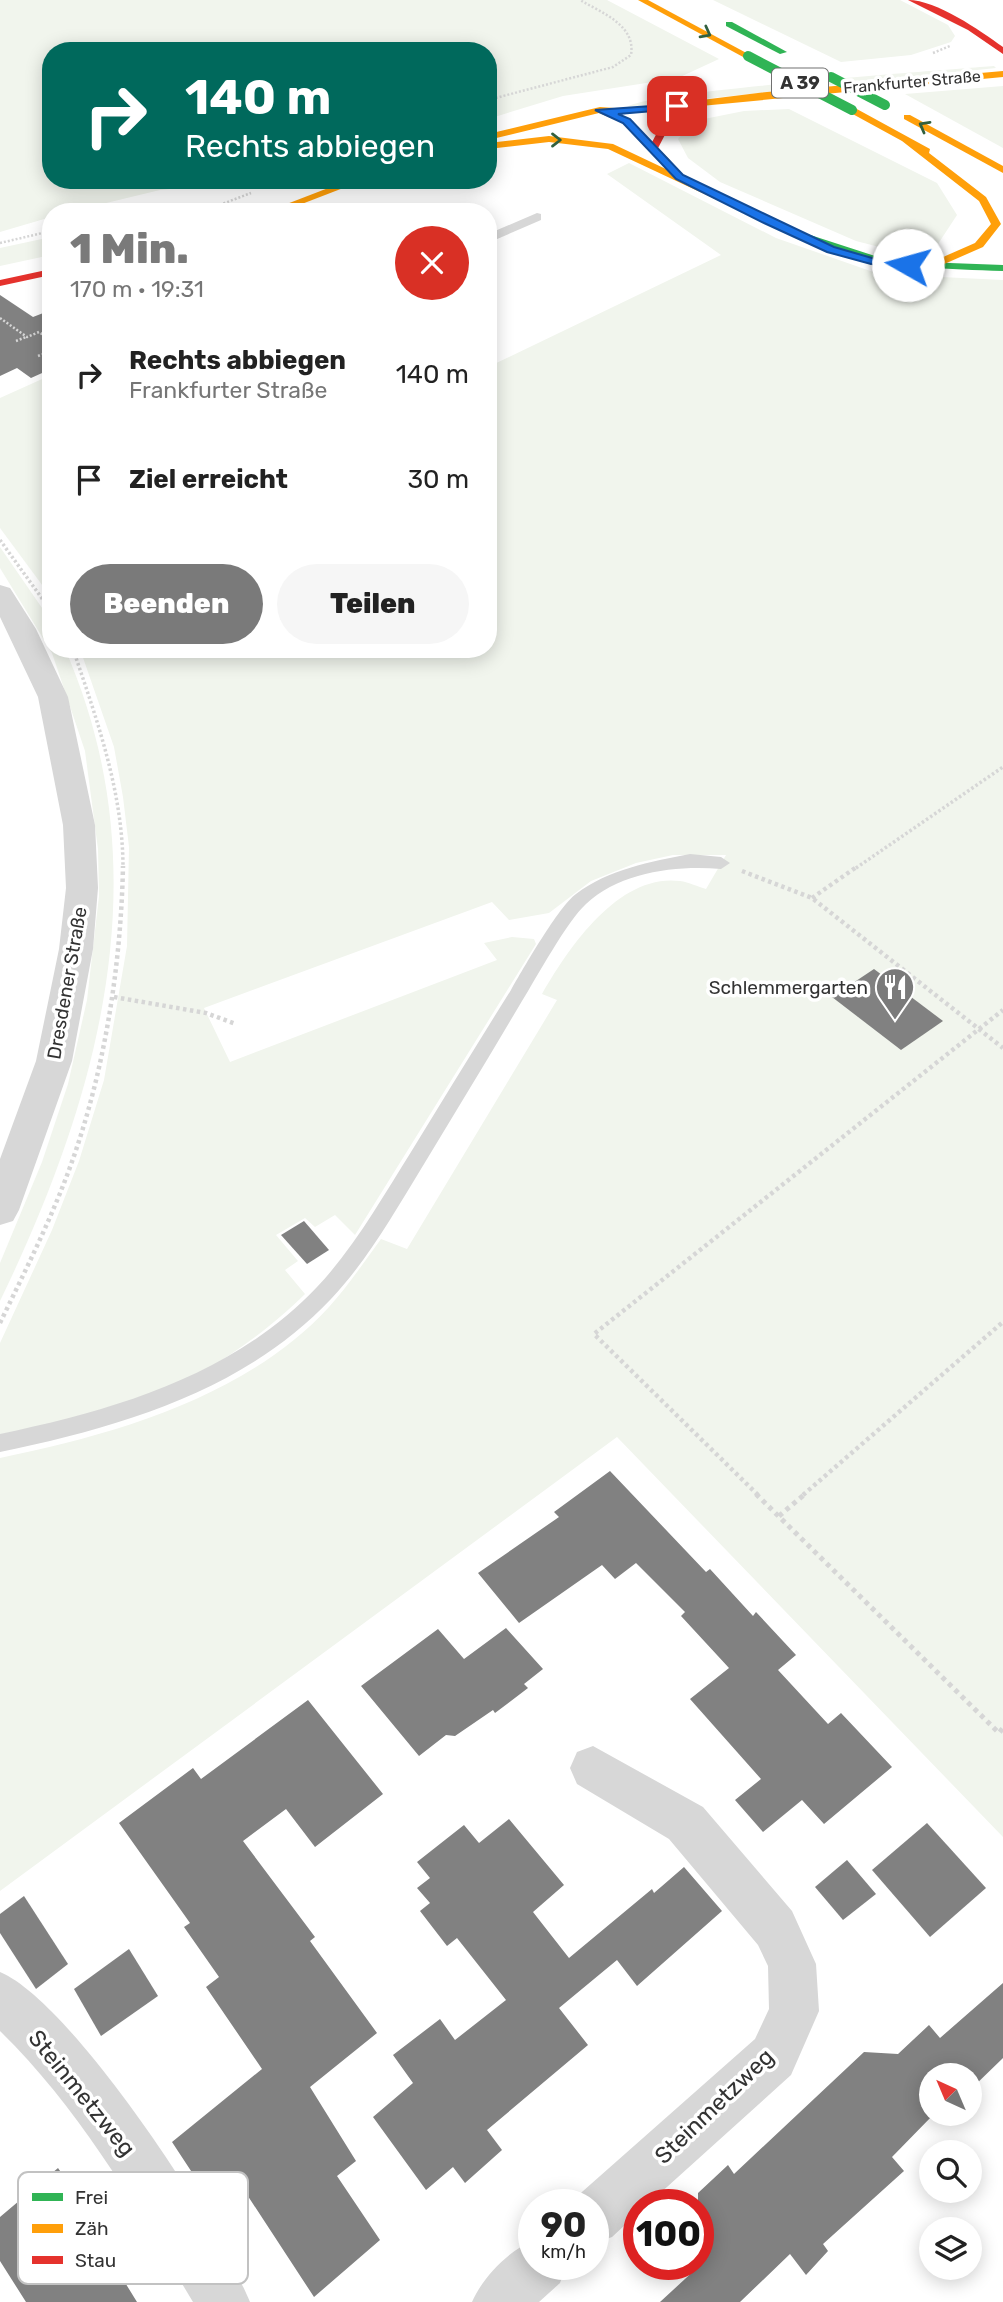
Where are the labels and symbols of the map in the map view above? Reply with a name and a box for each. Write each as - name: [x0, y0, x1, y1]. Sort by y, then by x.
- one-way arrow: [698, 25, 711, 39]
- street label: Frankfurter Straße: [842, 67, 982, 97]
- road number: A 39: [772, 68, 828, 98]
- pin: [647, 76, 707, 136]
- one-way arrow: [919, 121, 931, 134]
- one-way arrow: [551, 132, 562, 148]
- position arrow: [871, 228, 945, 302]
- street label: Dresdener Straße: [42, 905, 92, 1061]
- restaurant icon: Schlemmergarten: [874, 966, 916, 1021]
- place label: Schlemmergarten: [709, 976, 868, 999]
- street label: Steinmetzweg: [23, 2024, 141, 2162]
- street label: Steinmetzweg: [649, 2042, 779, 2170]
- north arrow: [919, 2063, 982, 2126]
- legend: [18, 2172, 248, 2284]
- text: Frei: [75, 2186, 108, 2209]
- speed limit sign: 100: [623, 2189, 714, 2280]
- text: Zäh: [75, 2217, 108, 2240]
- text: Stau: [75, 2249, 116, 2272]

